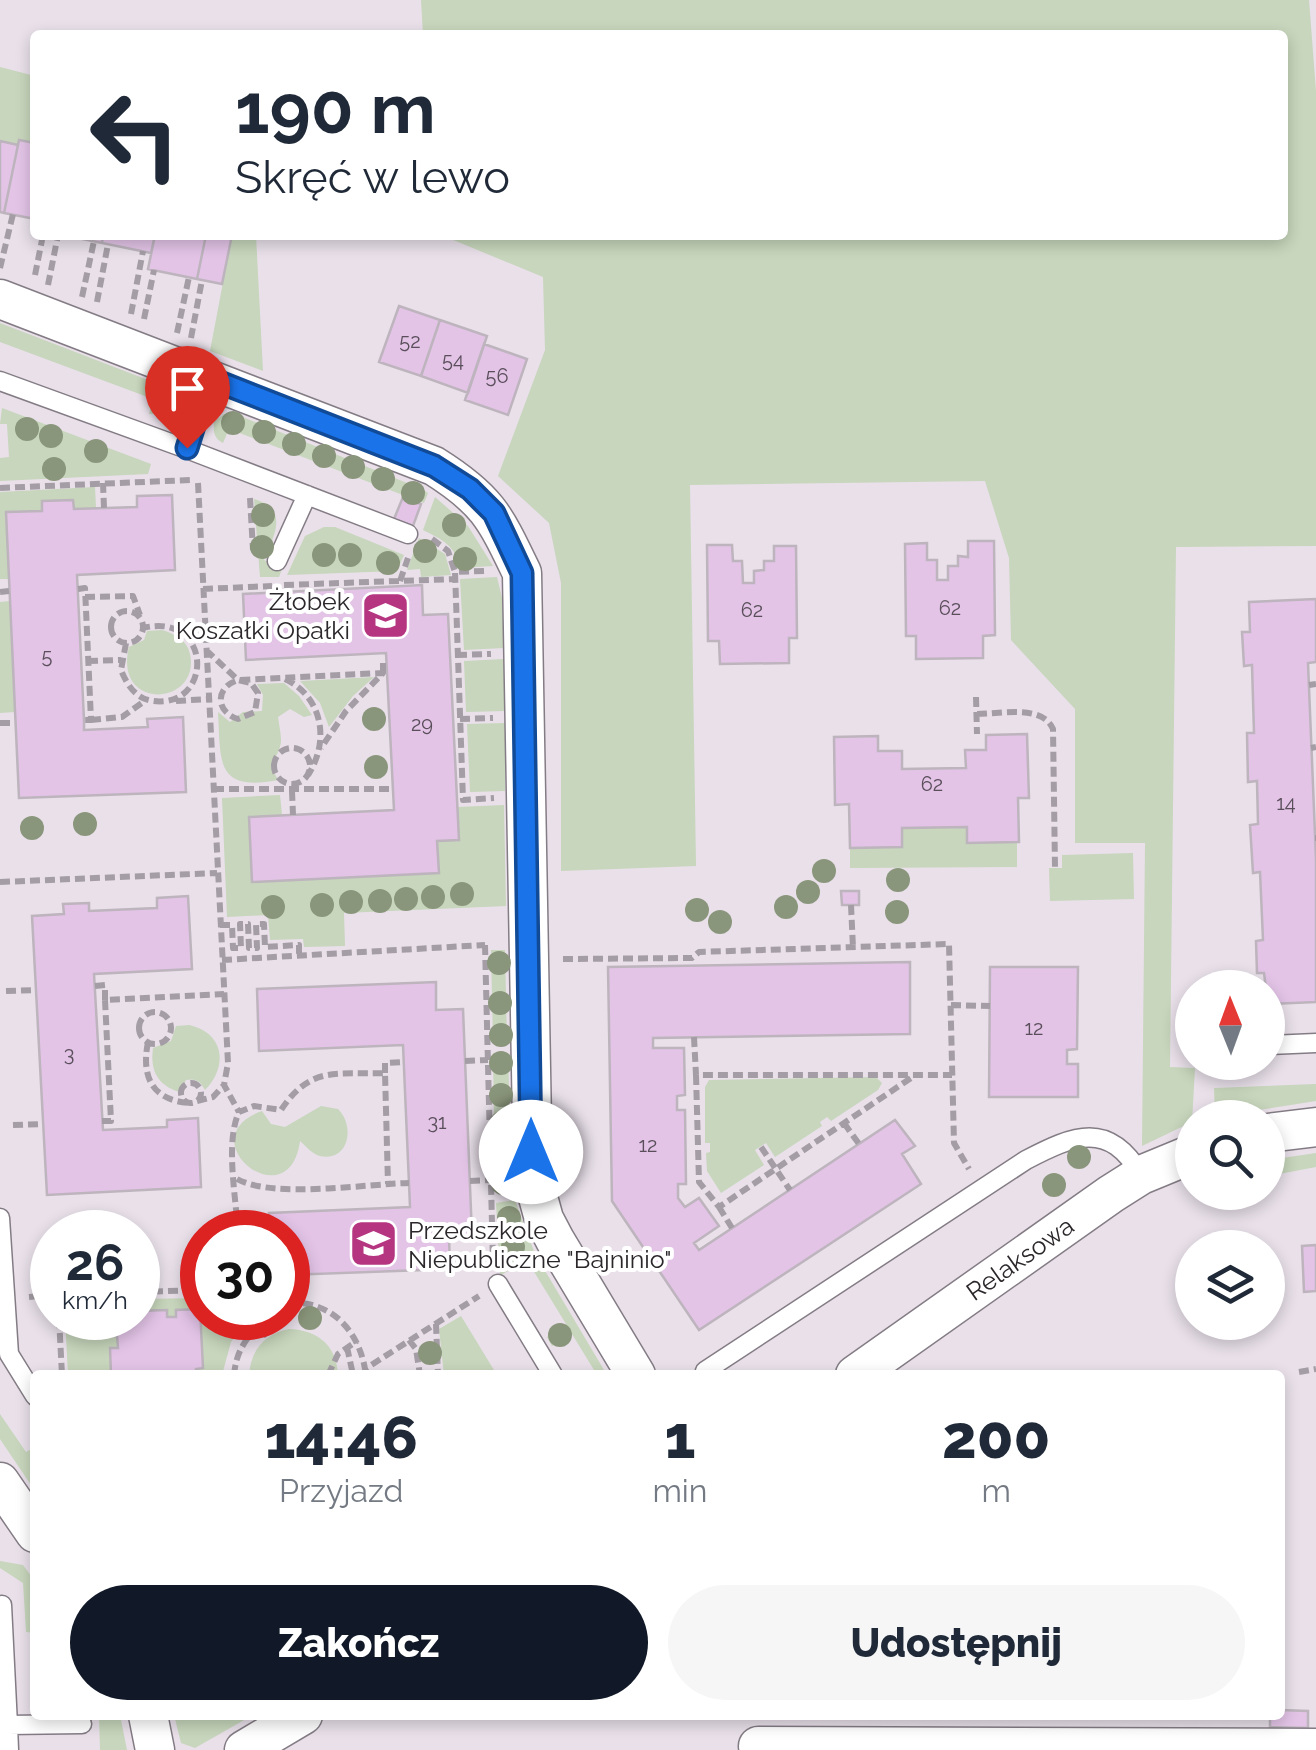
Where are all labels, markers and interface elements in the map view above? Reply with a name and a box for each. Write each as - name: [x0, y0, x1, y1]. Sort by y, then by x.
- text: 190 m: [235, 67, 436, 149]
- icon: left: [70, 70, 200, 200]
- text: Skręć w lewo: [235, 151, 510, 204]
- house number: 52: [399, 329, 421, 353]
- pin: [145, 346, 230, 449]
- house number: 54: [442, 348, 464, 372]
- icon: arrive: [160, 361, 215, 416]
- house number: 56: [486, 364, 508, 388]
- place label: Żłobek Koszałki Opałki: [176, 586, 351, 645]
- school or university icon: Żłobek Koszałki Opałki: [359, 589, 411, 641]
- house number: 62: [939, 596, 961, 620]
- house number: 62: [741, 598, 763, 622]
- house number: 5: [42, 644, 53, 668]
- house number: 29: [411, 712, 433, 736]
- house number: 62: [921, 772, 943, 796]
- house number: 14: [1276, 791, 1296, 815]
- north arrow: [1175, 970, 1285, 1080]
- map controls: [1175, 970, 1285, 1340]
- house number: 12: [1025, 1016, 1043, 1040]
- house number: 3: [64, 1042, 74, 1066]
- position arrow: [479, 1100, 583, 1204]
- button: search: [1175, 1100, 1285, 1210]
- house number: 31: [427, 1110, 447, 1134]
- house number: 12: [639, 1133, 657, 1157]
- speed limit sign: 30: [180, 1210, 310, 1340]
- street label: Relaksowa: [960, 1210, 1079, 1307]
- place label: Przedszkole Niepubliczne "Bajninio": [408, 1215, 672, 1274]
- school or university icon: Przedszkole Niepubliczne "Bajninio": [347, 1218, 399, 1270]
- button: layers: [1175, 1230, 1285, 1340]
- text: 26: [66, 1233, 124, 1292]
- text: km/h: [62, 1285, 128, 1315]
- text: 14:46: [265, 1402, 418, 1472]
- text: 1: [664, 1402, 695, 1472]
- text: 200: [942, 1402, 1050, 1472]
- text: Przyjazd: [279, 1472, 403, 1509]
- text: min: [652, 1472, 707, 1509]
- text: m: [982, 1472, 1011, 1509]
- button: Zakończ: [70, 1585, 648, 1700]
- button: Udostępnij: [668, 1585, 1245, 1700]

